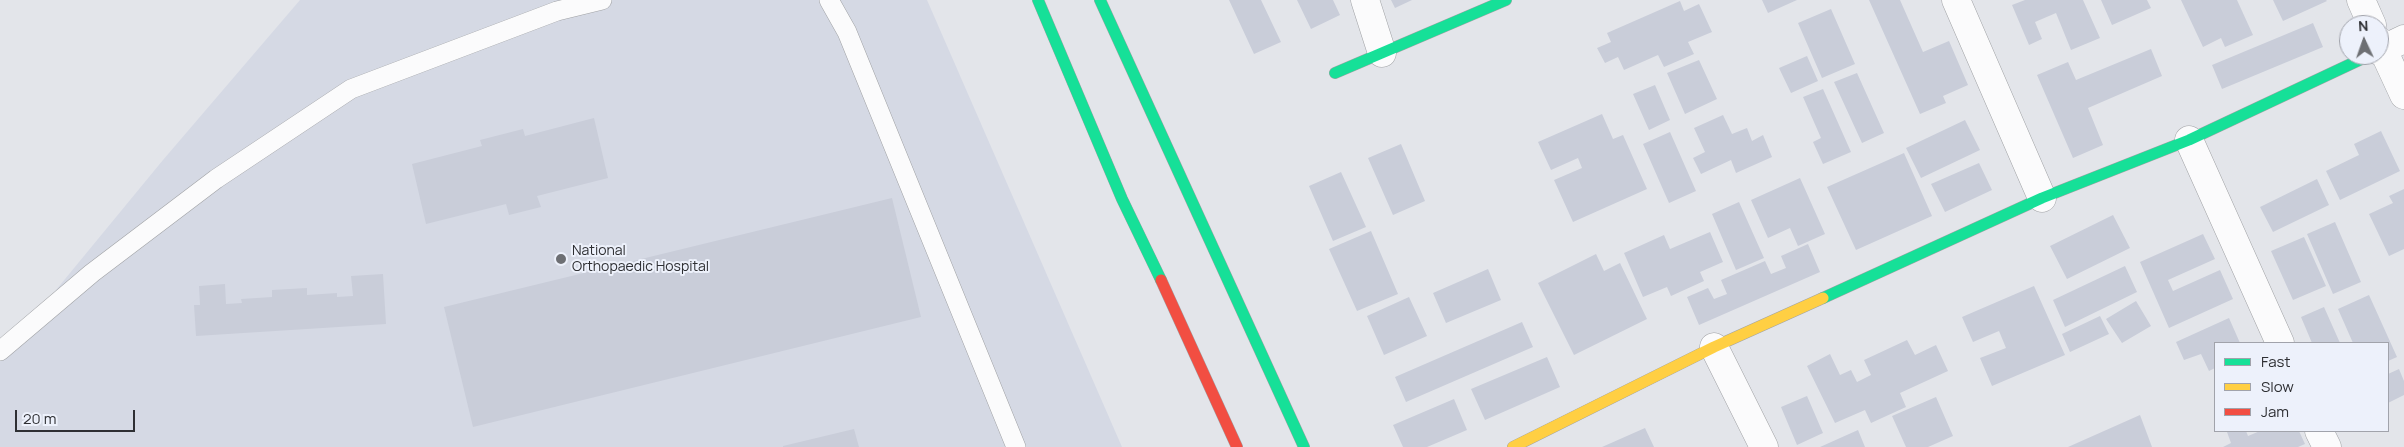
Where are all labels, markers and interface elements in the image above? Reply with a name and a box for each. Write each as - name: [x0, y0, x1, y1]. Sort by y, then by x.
- north arrow: [2339, 15, 2389, 65]
- text: N: [2358, 16, 2369, 35]
- place label: National Orthopaedic Hospital: [572, 243, 709, 276]
- marker: National Orthopaedic Hospital: [554, 252, 568, 266]
- legend: [2214, 342, 2389, 432]
- text: Fast: [2261, 351, 2290, 372]
- text: Slow: [2261, 376, 2294, 397]
- scale bar: [18, 400, 138, 432]
- text: Jam: [2261, 401, 2289, 422]
- text: 20 m: [23, 408, 56, 429]

